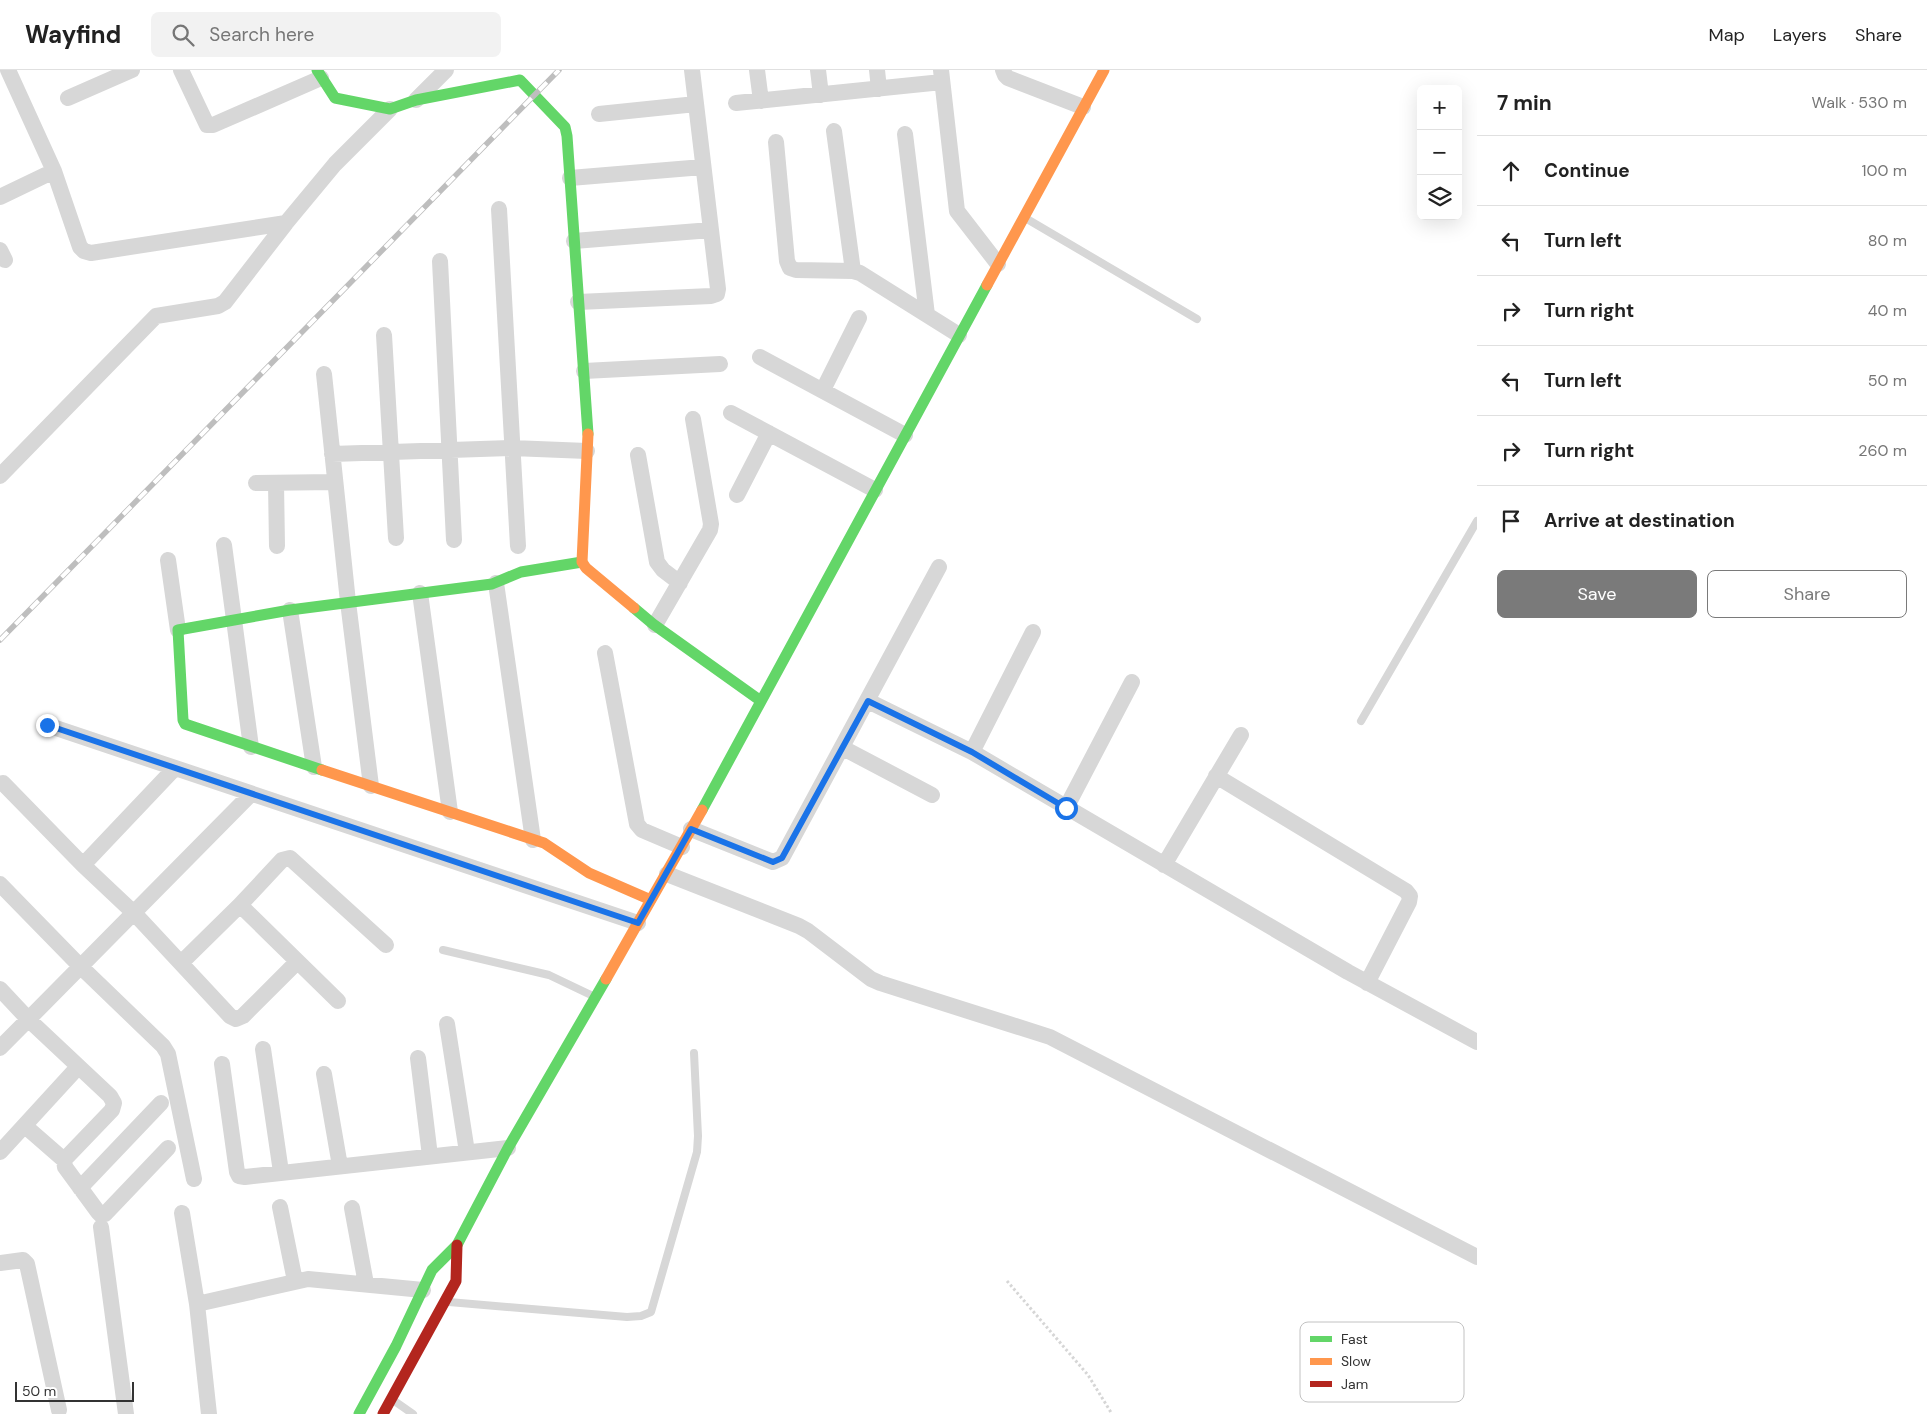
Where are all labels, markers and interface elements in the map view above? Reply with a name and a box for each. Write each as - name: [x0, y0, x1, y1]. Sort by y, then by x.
- search box: [151, 12, 501, 57]
- text: Wayfind: [25, 19, 121, 50]
- icon: search: [169, 21, 197, 49]
- text: Search here: [209, 22, 314, 47]
- text: Map: [1709, 23, 1745, 47]
- text: Layers: [1773, 23, 1827, 47]
- text: Share: [1855, 23, 1902, 47]
- map controls: [1417, 85, 1462, 220]
- button: +: [1417, 85, 1462, 130]
- text: 7 min: [1497, 89, 1552, 117]
- text: Walk · 530 m: [1812, 92, 1907, 113]
- button: −: [1417, 130, 1462, 175]
- icon: ahead: [1497, 157, 1525, 185]
- text: Continue: [1544, 158, 1630, 183]
- text: 100 m: [1862, 160, 1907, 181]
- button: layers: [1417, 175, 1462, 220]
- icon: left: [1497, 227, 1525, 255]
- text: Turn left: [1544, 228, 1622, 253]
- text: 80 m: [1868, 230, 1907, 251]
- icon: right: [1497, 297, 1525, 325]
- text: Turn right: [1544, 298, 1634, 323]
- text: 40 m: [1868, 300, 1907, 321]
- icon: left: [1497, 367, 1525, 395]
- text: Turn left: [1544, 368, 1622, 393]
- text: 50 m: [1868, 370, 1907, 391]
- icon: right: [1497, 437, 1525, 465]
- text: Turn right: [1544, 438, 1634, 463]
- text: 260 m: [1858, 440, 1907, 461]
- icon: arrive: [1497, 507, 1525, 535]
- text: Arrive at destination: [1544, 508, 1735, 533]
- button: Save: [1497, 570, 1697, 618]
- button: Share: [1707, 570, 1907, 618]
- route end: [36, 714, 59, 737]
- route start: [1055, 797, 1078, 820]
- legend: [1300, 1322, 1464, 1402]
- text: Fast: [1341, 1330, 1368, 1348]
- text: Slow: [1341, 1352, 1371, 1370]
- text: Jam: [1341, 1375, 1368, 1393]
- scale bar: [15, 1379, 134, 1402]
- text: 50 m: [22, 1382, 56, 1400]

